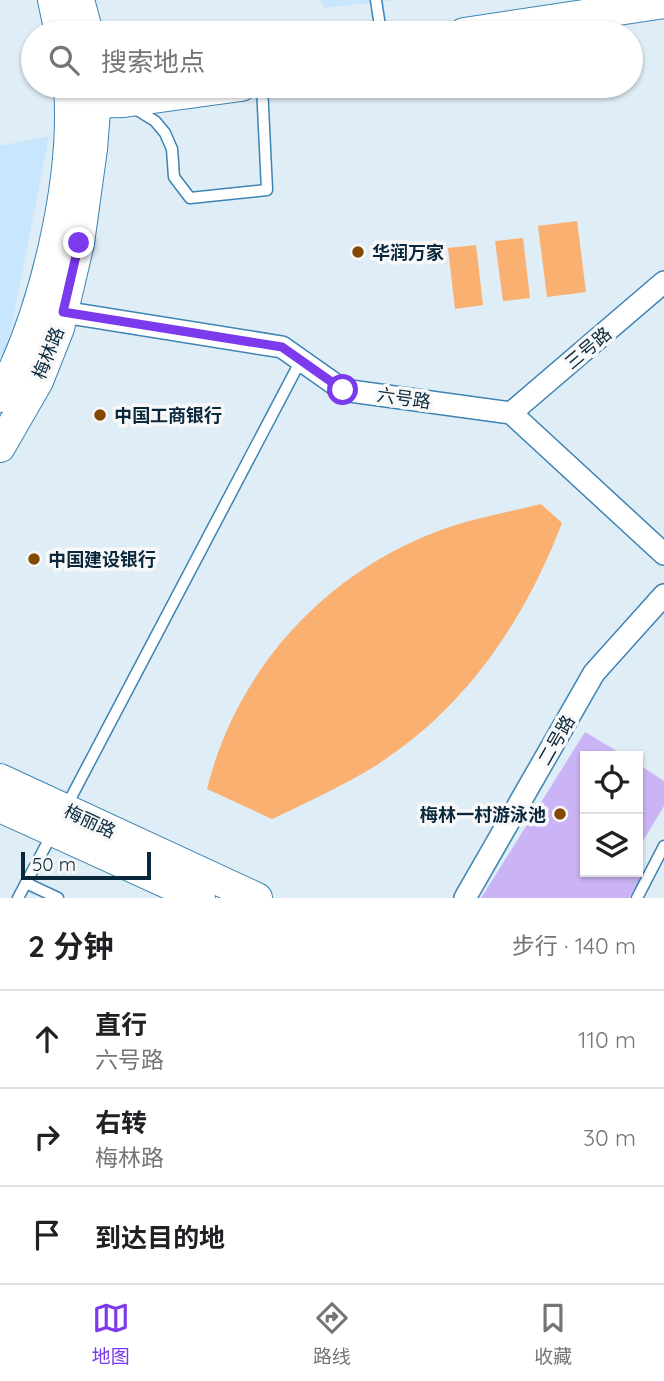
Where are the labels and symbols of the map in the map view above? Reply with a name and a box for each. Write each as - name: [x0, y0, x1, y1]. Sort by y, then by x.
- route end: [63, 227, 94, 258]
- place label: 华润万家: [372, 241, 444, 264]
- marker: 华润万家: [350, 244, 366, 260]
- street label: 三号路: [560, 322, 616, 374]
- street label: 梅林路: [27, 324, 69, 382]
- route start: [327, 374, 358, 405]
- street label: 六号路: [376, 383, 432, 413]
- place label: 中国工商银行: [114, 404, 222, 427]
- marker: 中国工商银行: [92, 407, 108, 423]
- place label: 中国建设银行: [48, 548, 156, 571]
- marker: 中国建设银行: [26, 551, 42, 567]
- street label: 二号路: [533, 711, 579, 769]
- street label: 梅丽路: [61, 799, 119, 843]
- place label: 梅林一村游泳池: [420, 803, 546, 826]
- marker: 梅林一村游泳池: [552, 806, 568, 822]
- scale bar: [21, 849, 150, 881]

